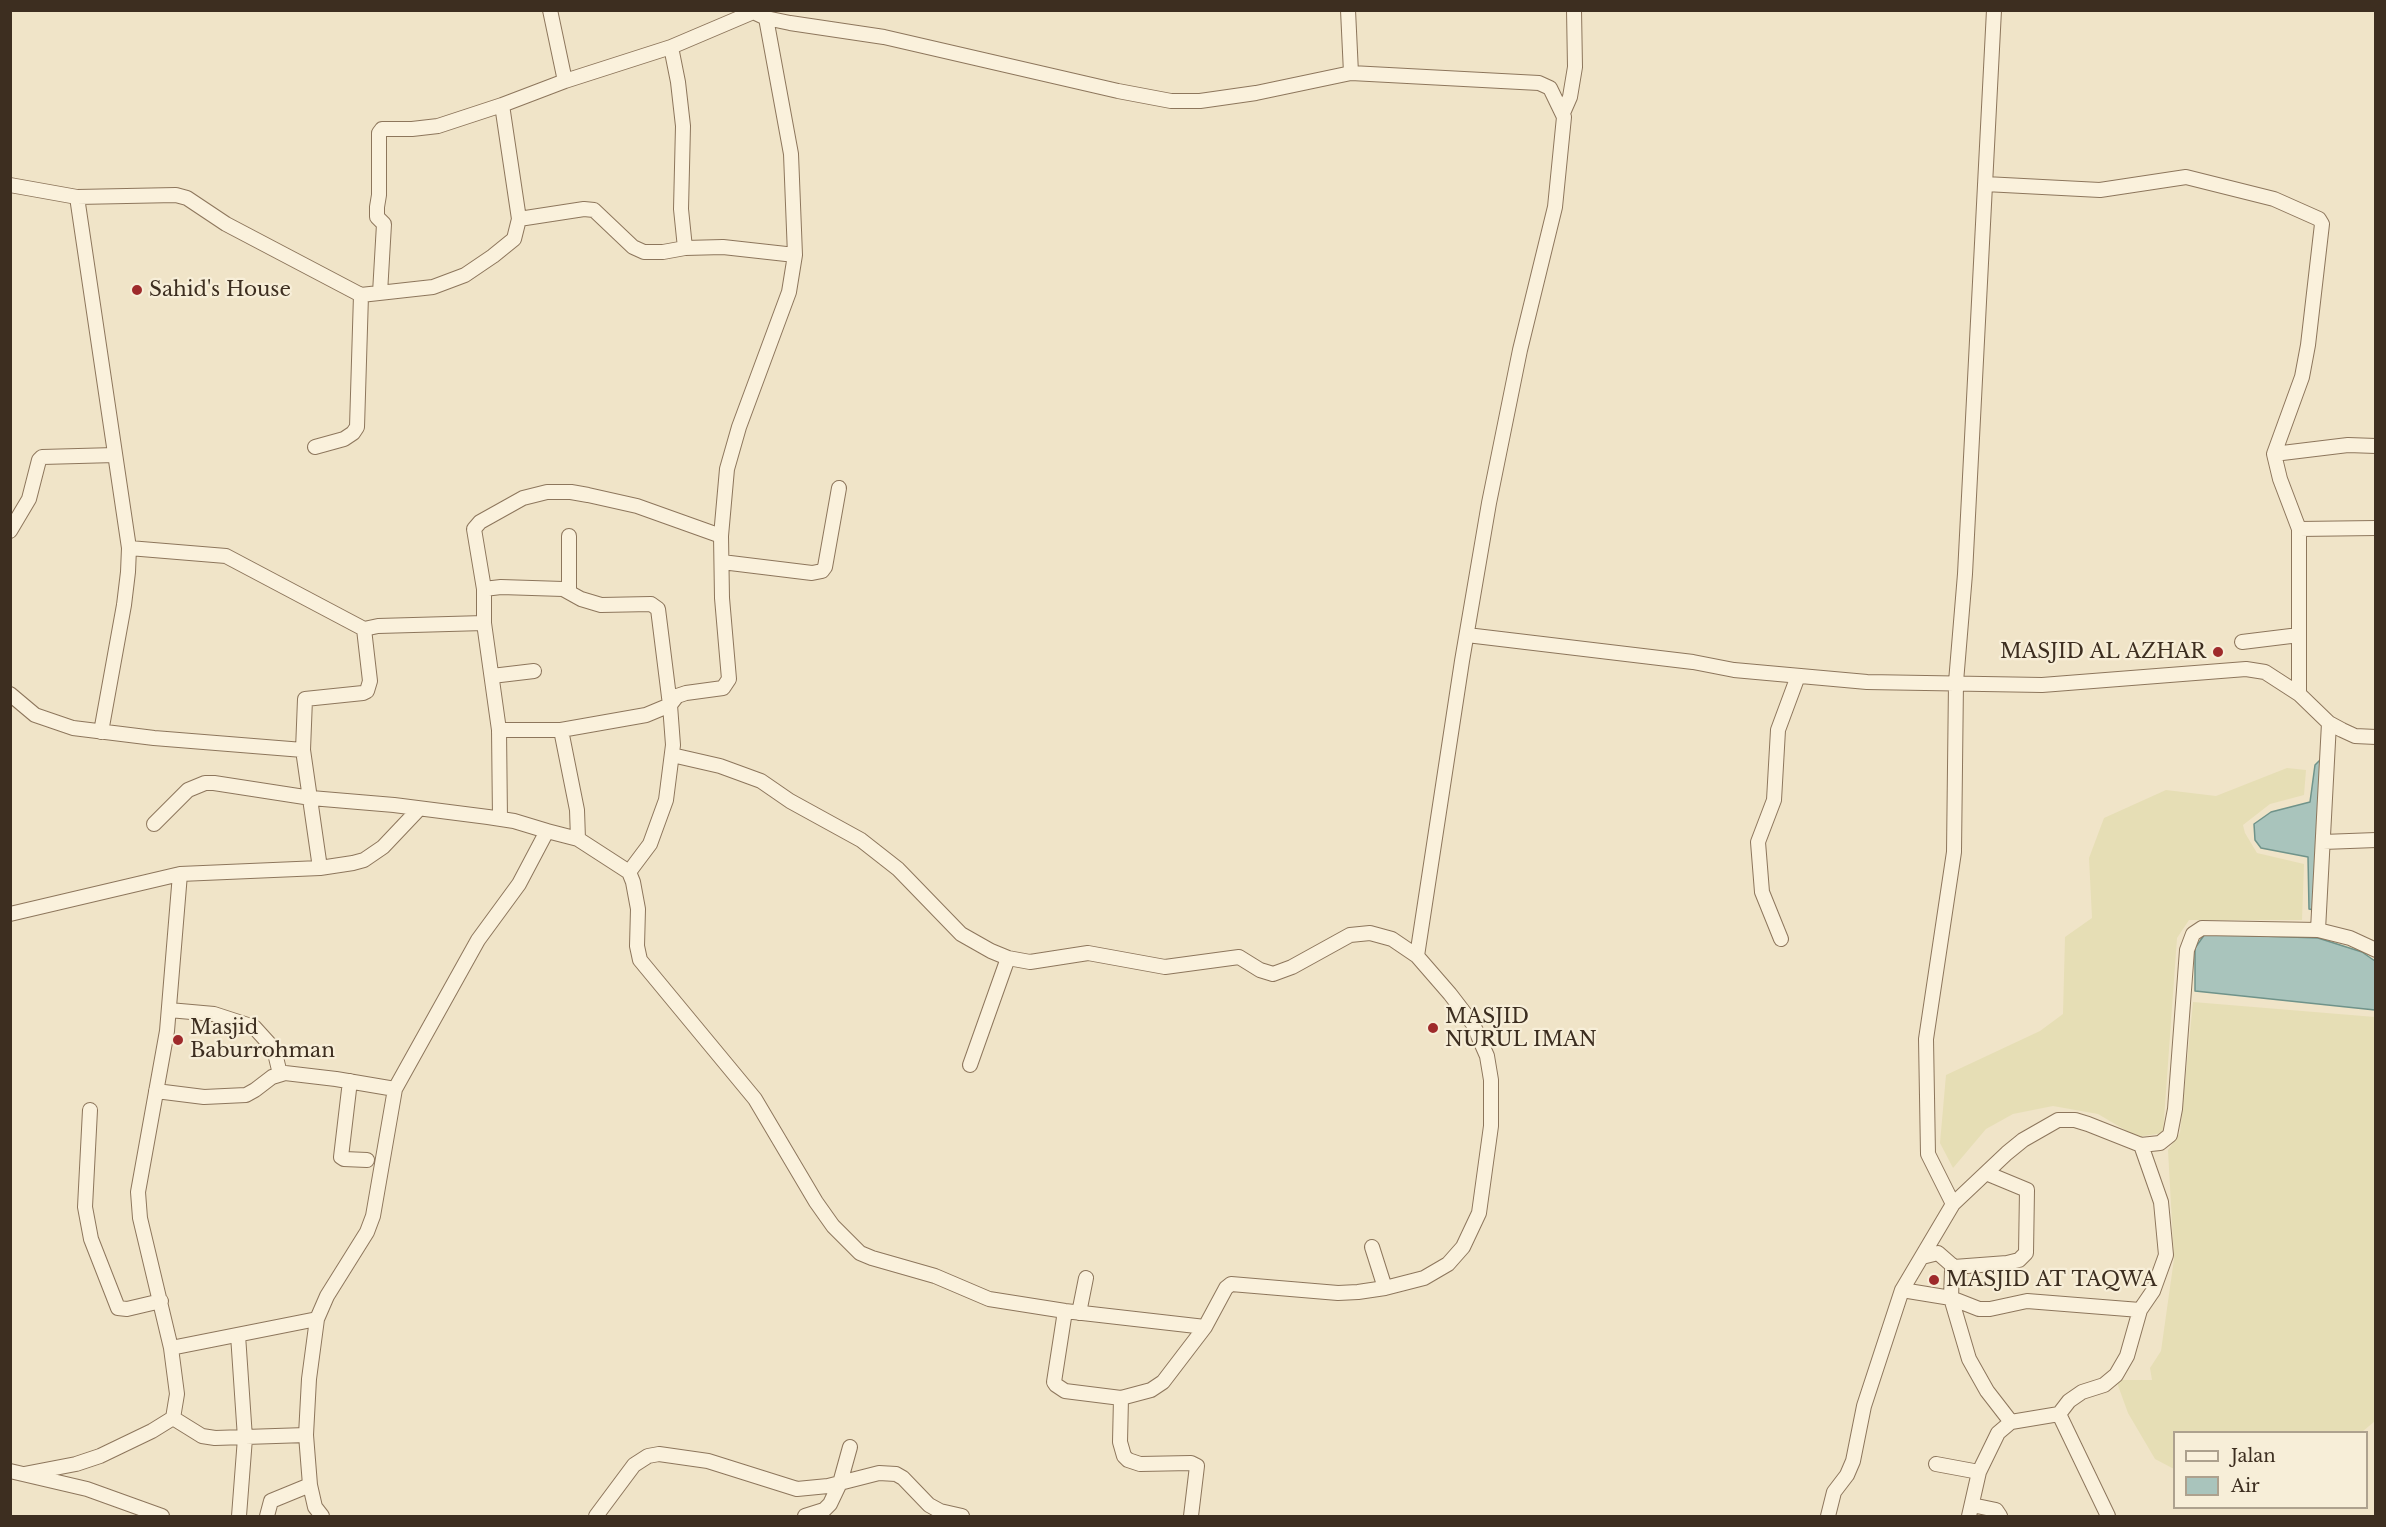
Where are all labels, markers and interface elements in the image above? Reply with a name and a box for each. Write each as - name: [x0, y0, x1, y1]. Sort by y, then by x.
- place label: Sahid's House: [149, 278, 291, 302]
- marker: Sahid's House: [130, 283, 144, 297]
- place label: MASJID AL AZHAR: [2000, 640, 2206, 664]
- marker: MASJID AL AZHAR: [2211, 645, 2225, 659]
- place label: MASJID NURUL IMAN: [1445, 1005, 1597, 1052]
- place label: Masjid Baburrohman: [190, 1016, 335, 1063]
- marker: MASJID NURUL IMAN: [1426, 1021, 1440, 1035]
- marker: Masjid Baburrohman: [171, 1033, 185, 1047]
- place label: MASJID AT TAQWA: [1946, 1268, 2157, 1292]
- marker: MASJID AT TAQWA: [1927, 1273, 1941, 1287]
- legend: [2173, 1431, 2368, 1509]
- text: Jalan: [2231, 1445, 2276, 1467]
- text: Air: [2231, 1475, 2260, 1497]

